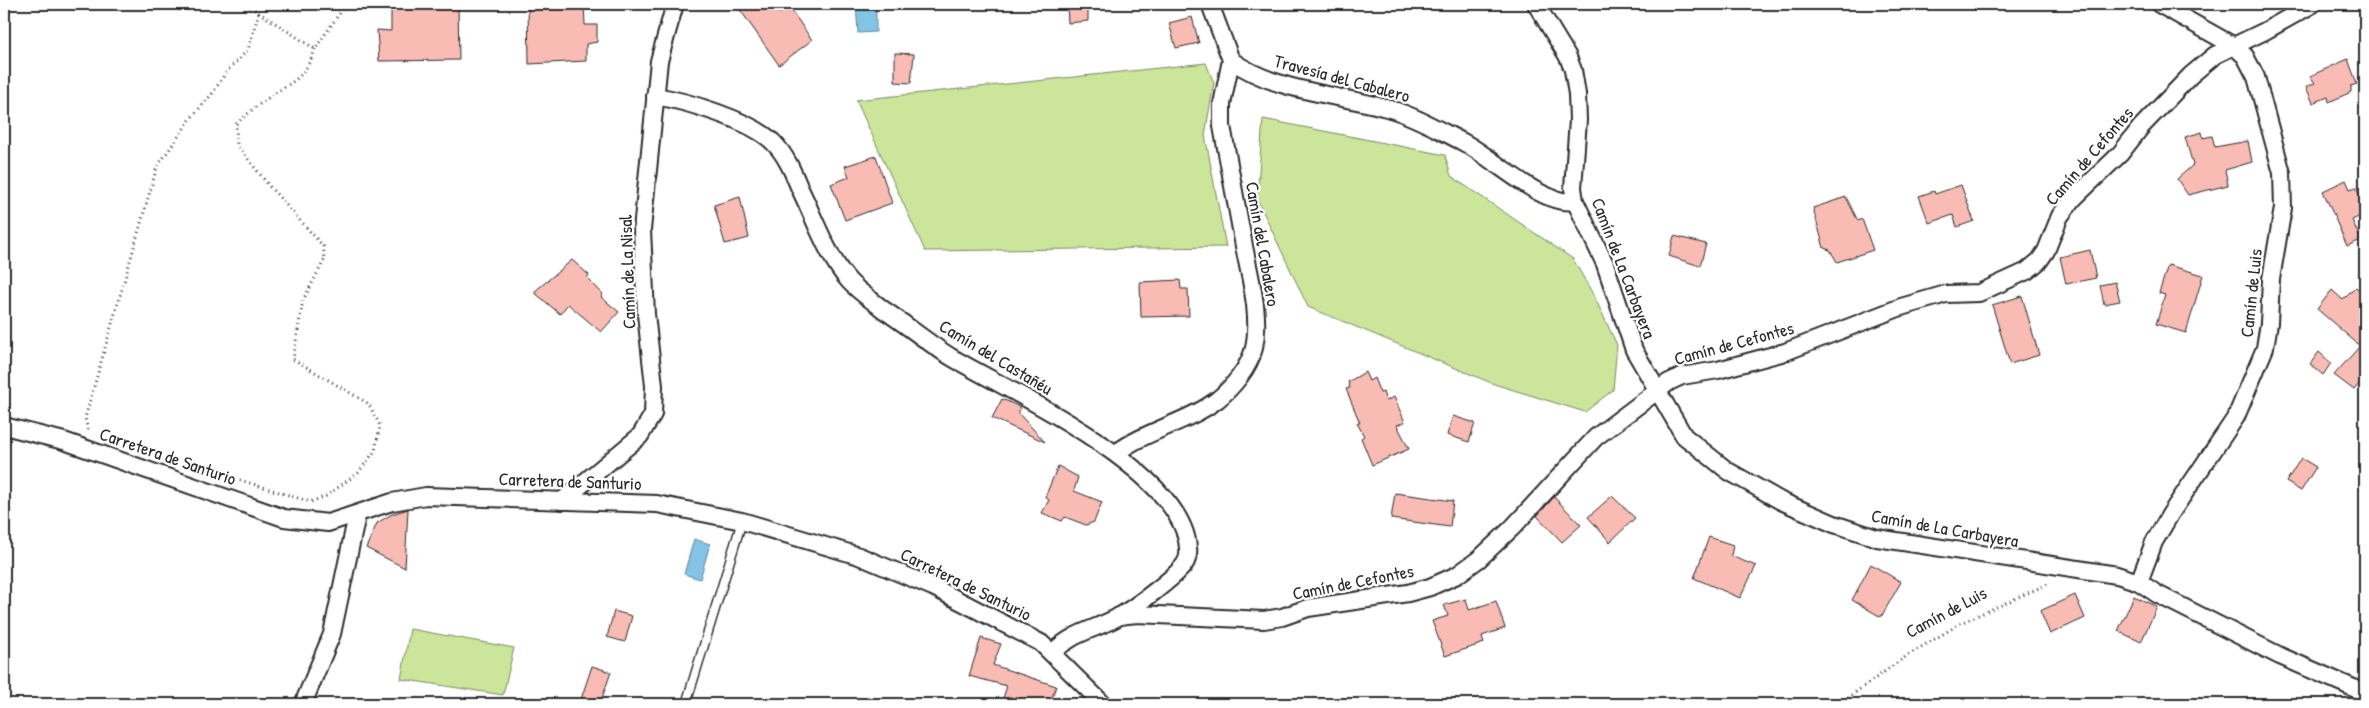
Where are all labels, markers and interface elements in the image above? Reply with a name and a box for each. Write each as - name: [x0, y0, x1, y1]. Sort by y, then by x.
- street label: Travesía del Cabalero: [1271, 48, 1413, 108]
- street label: Camín de Cefontes: [2039, 101, 2139, 211]
- street label: Camín del Cabalero: [1240, 180, 1286, 308]
- street label: Camín de La Carbayera: [1586, 194, 1662, 342]
- street label: Camín de La Nisal: [613, 214, 641, 329]
- street label: Camín de Luis: [2234, 248, 2268, 338]
- street label: Camín del Castañéu: [935, 313, 1057, 401]
- street label: Camín de Cefontes: [1671, 315, 1797, 371]
- street label: Carretera de Santurio: [96, 421, 240, 491]
- street label: Carretera de Santurio: [498, 466, 642, 496]
- street label: Camín de La Carbayera: [1870, 503, 2020, 553]
- street label: Carretera de Santurio: [896, 541, 1036, 627]
- street label: Camín de Cefontes: [1290, 558, 1416, 606]
- street label: Camín de Luis: [1901, 580, 1991, 644]

